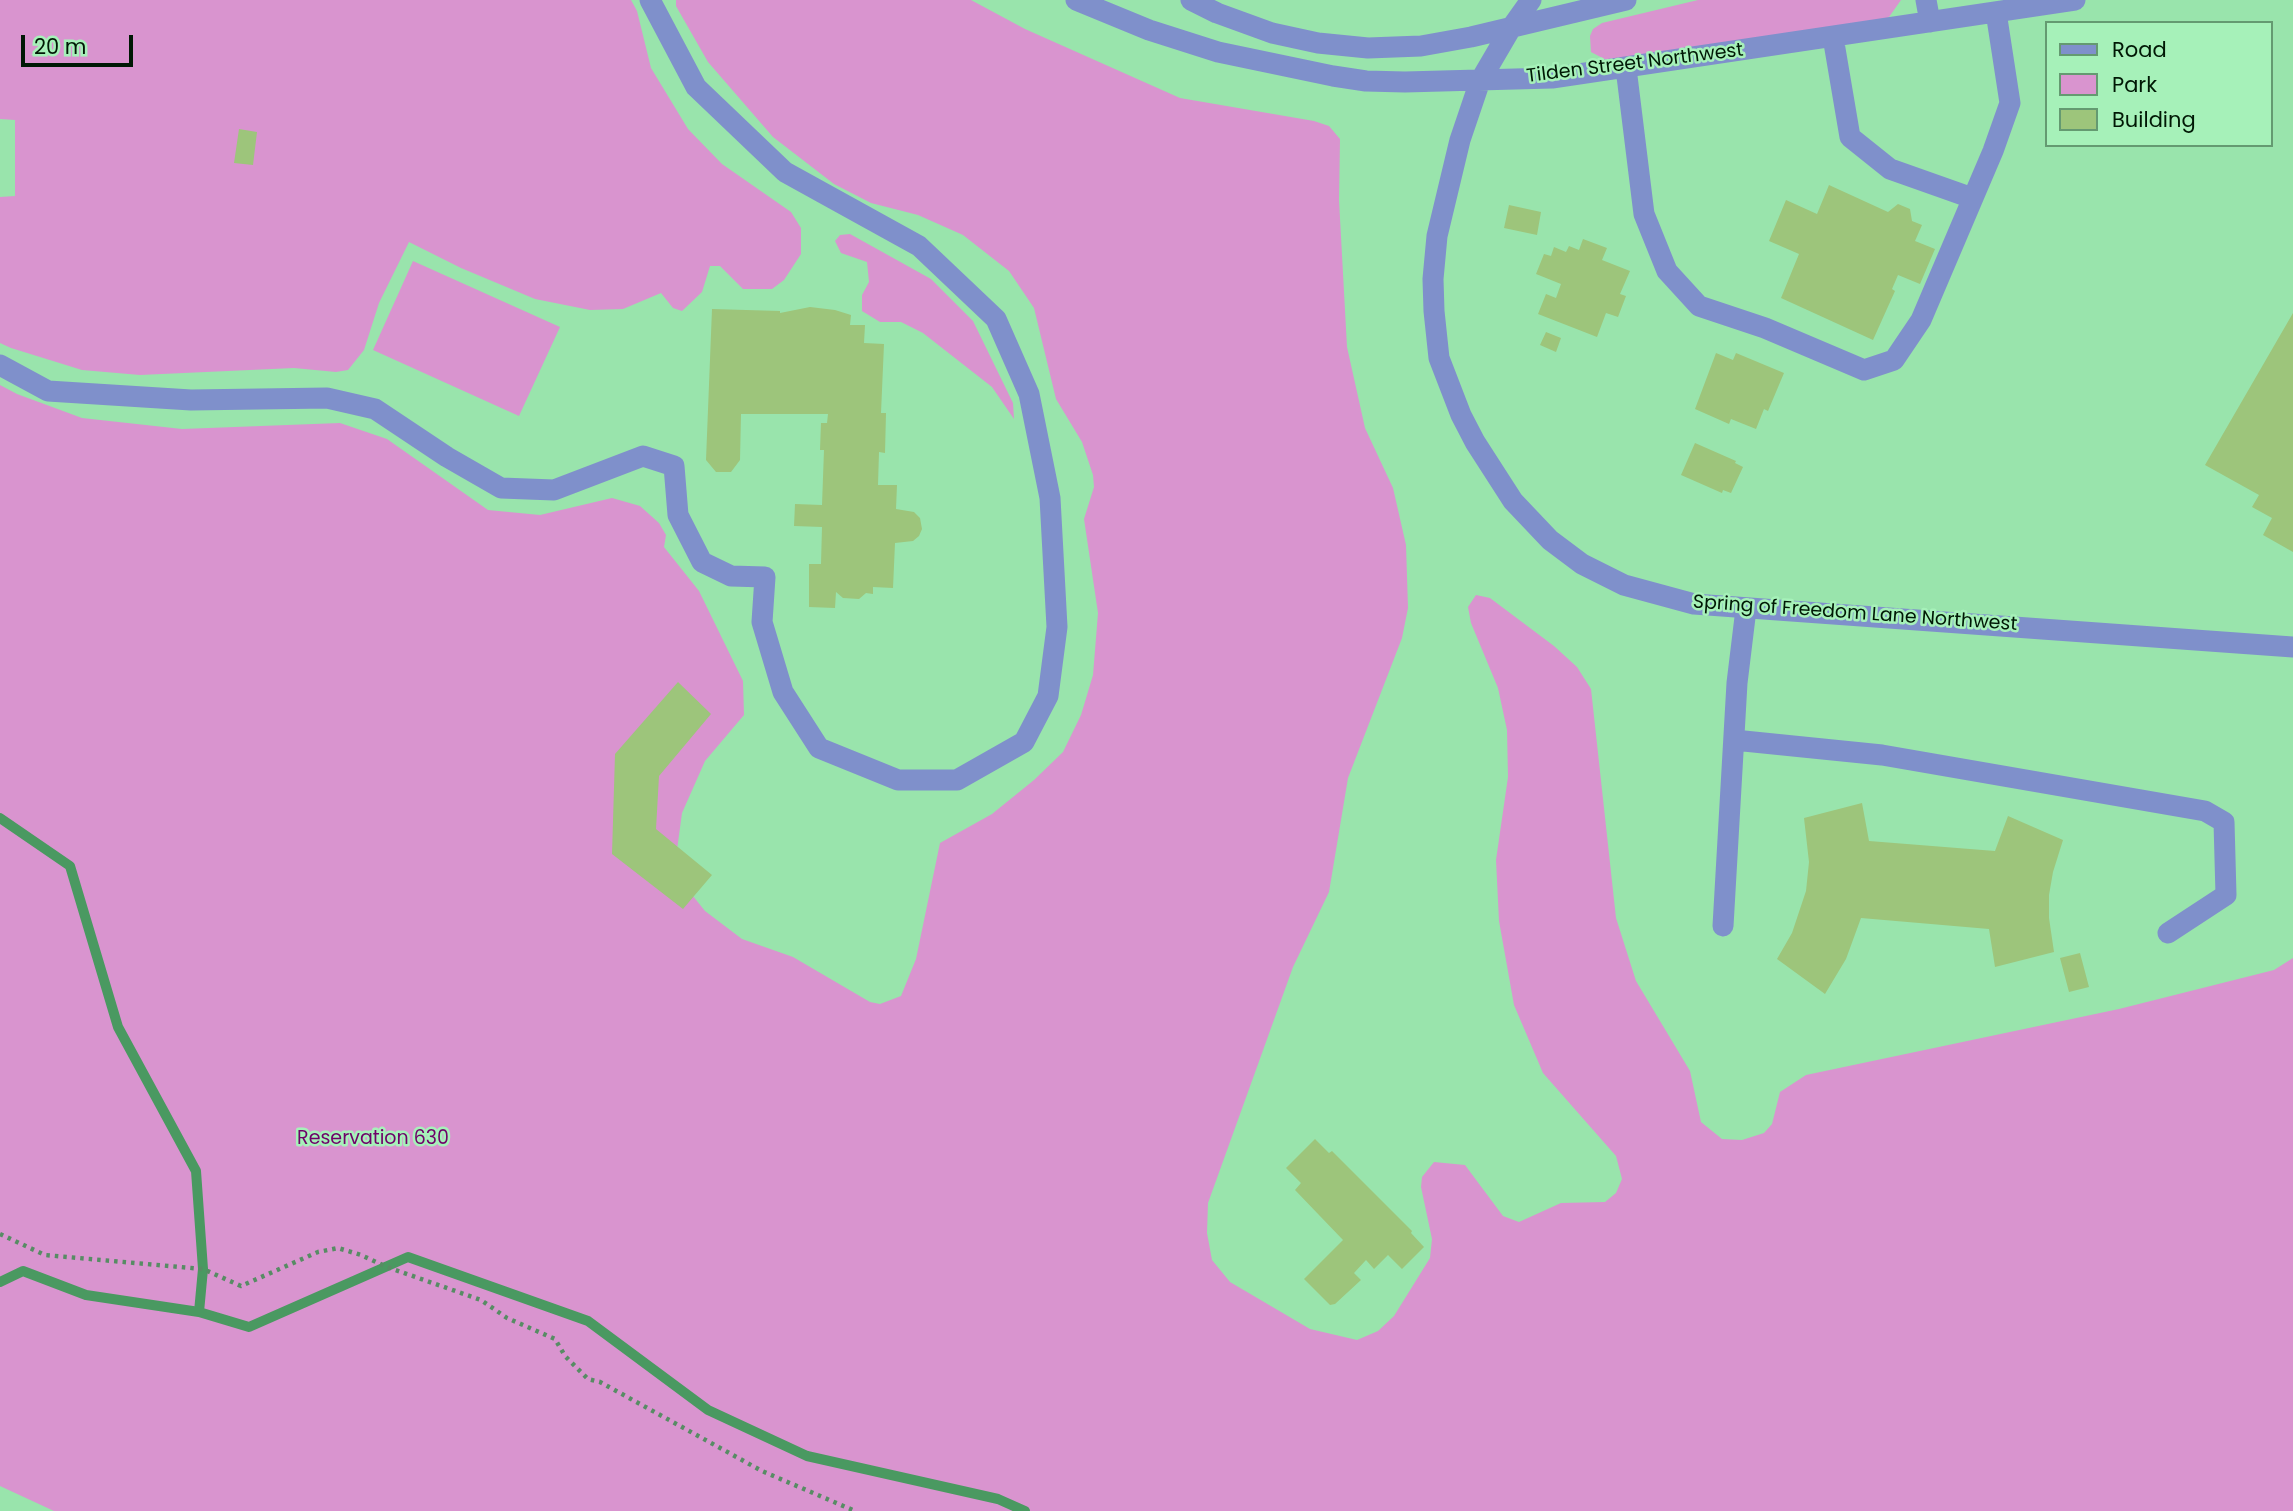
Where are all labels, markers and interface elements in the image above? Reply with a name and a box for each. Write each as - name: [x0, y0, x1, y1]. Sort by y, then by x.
- scale bar: [24, 21, 136, 65]
- legend: [2044, 21, 2272, 147]
- text: 20 m: [34, 32, 87, 61]
- text: Road: [2112, 35, 2167, 64]
- street label: Tilden Street Northwest: [1525, 39, 1745, 89]
- text: Park: [2112, 70, 2157, 99]
- text: Building: [2112, 105, 2196, 134]
- street label: Spring of Freedom Lane Northwest: [1692, 591, 2018, 637]
- park label: Reservation 630: [297, 1128, 449, 1150]

